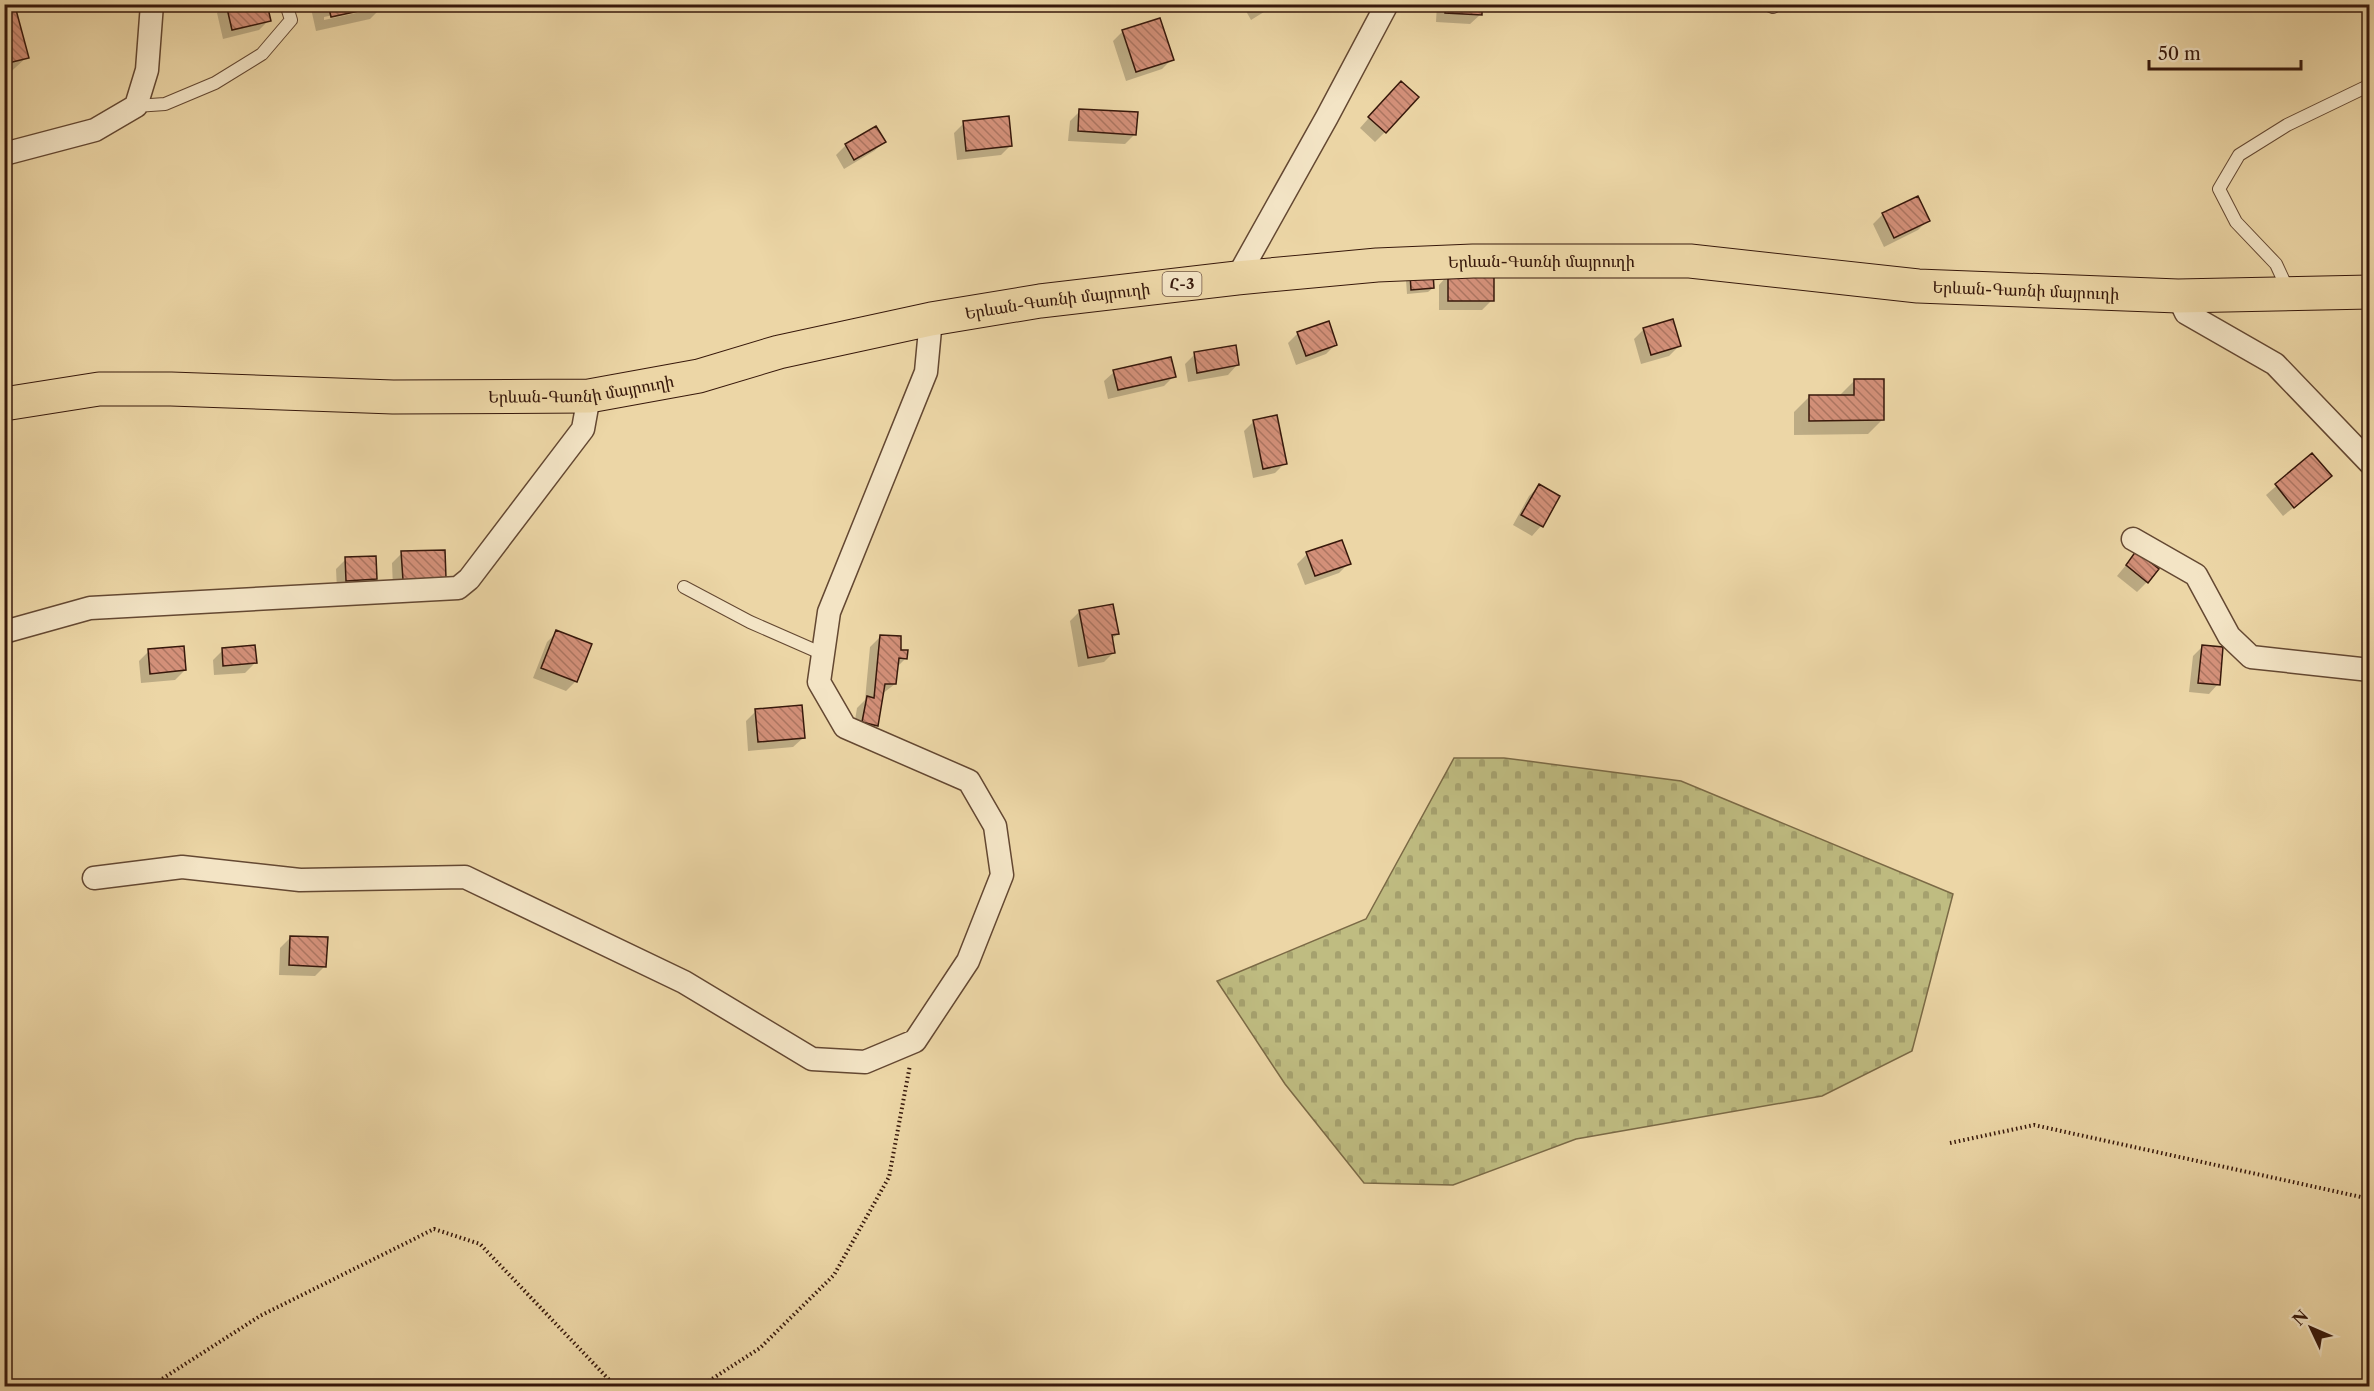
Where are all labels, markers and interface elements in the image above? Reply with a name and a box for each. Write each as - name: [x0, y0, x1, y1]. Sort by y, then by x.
- scale bar: [2149, 33, 2300, 71]
- text: 50 m: [2158, 43, 2201, 65]
- street label: Երևան-Գառնի մայրուղի: [1448, 251, 1635, 272]
- road number: Հ-3: [1162, 272, 1202, 296]
- street label: Երևան-Գառնի մայրուղի: [1932, 277, 2120, 304]
- street label: Երևան-Գառնի մայրուղի: [963, 278, 1151, 323]
- street label: Երևան-Գառնի մայրուղի: [488, 371, 675, 407]
- north arrow: [2281, 1298, 2341, 1358]
- text: N: [2288, 1306, 2312, 1330]

